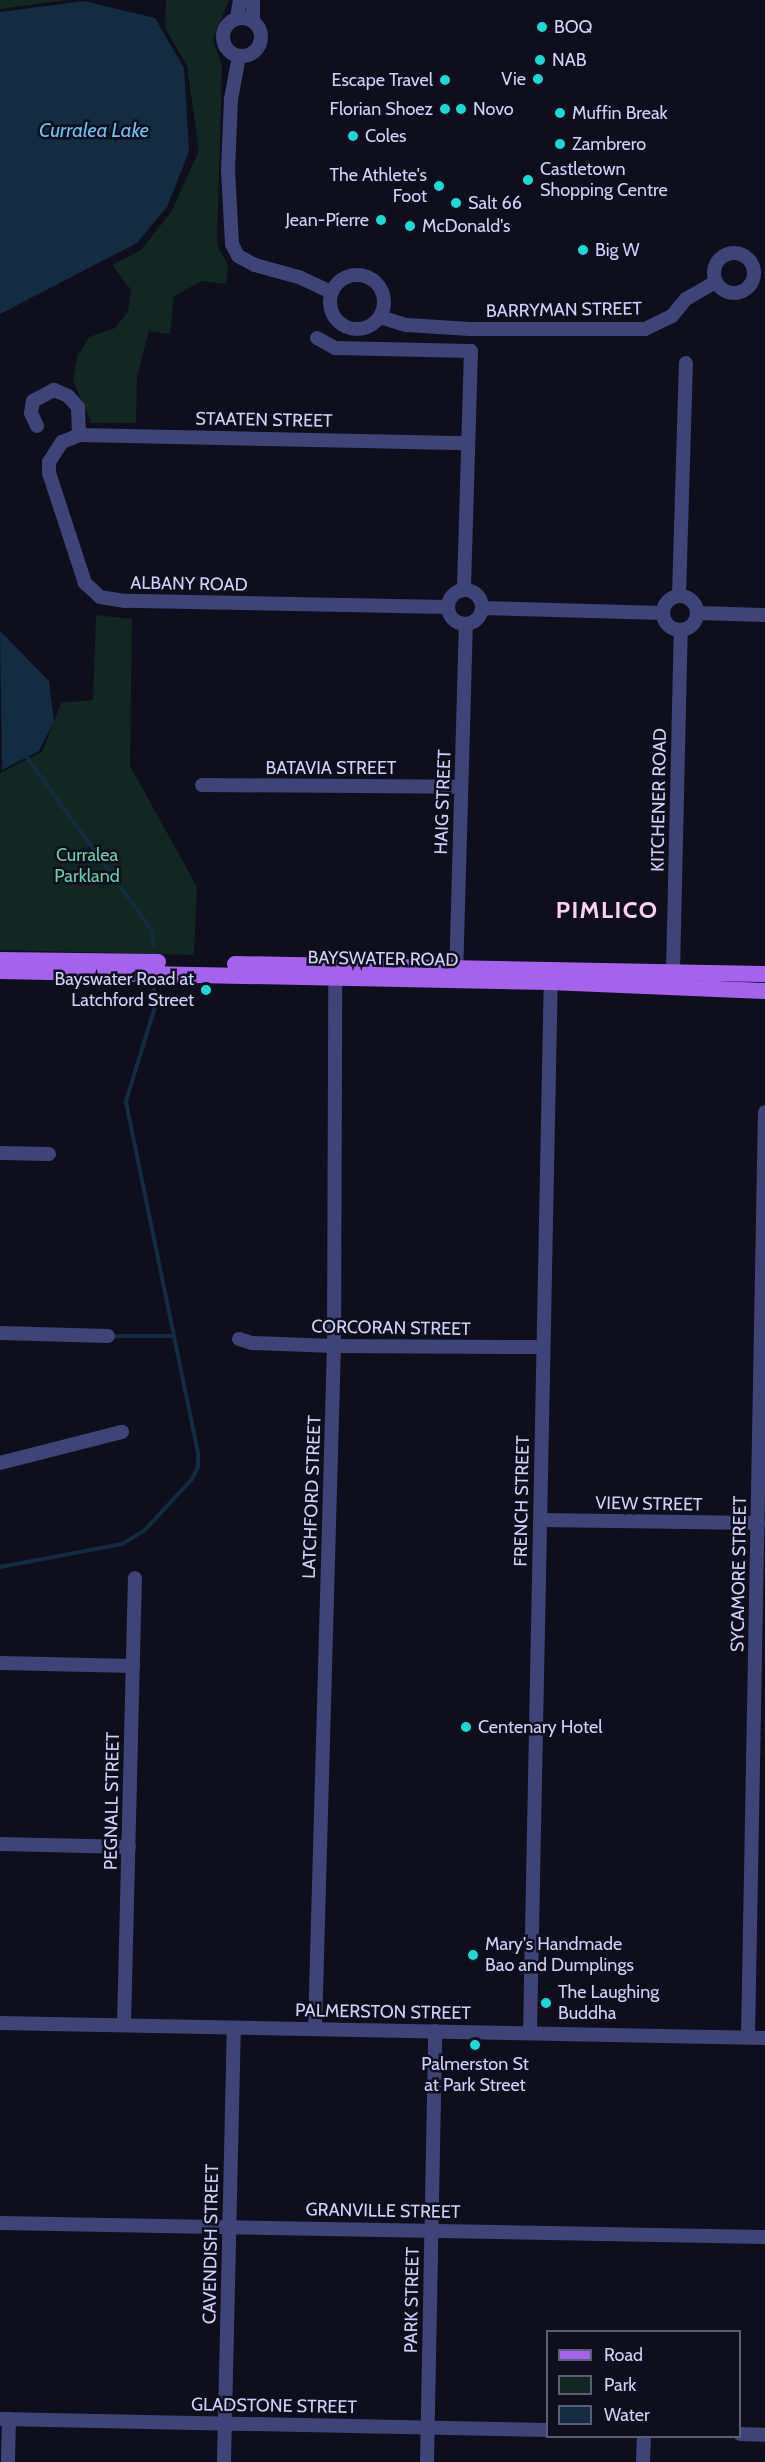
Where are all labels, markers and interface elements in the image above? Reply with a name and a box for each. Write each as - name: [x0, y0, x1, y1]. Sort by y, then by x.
- place label: BOQ: [554, 16, 592, 38]
- marker: BOQ: [535, 20, 549, 34]
- place label: NAB: [552, 49, 587, 71]
- marker: NAB: [533, 53, 547, 67]
- place label: Vie: [501, 68, 526, 90]
- place label: Escape Travel: [332, 69, 433, 91]
- marker: Vie: [531, 72, 545, 86]
- marker: Escape Travel: [438, 73, 452, 87]
- place label: Florian Shoez: [330, 98, 433, 120]
- place label: Novo: [473, 98, 514, 120]
- marker: Florian Shoez: [438, 102, 452, 116]
- marker: Novo: [454, 102, 468, 116]
- place label: Muffin Break: [572, 102, 668, 124]
- marker: Muffin Break: [553, 106, 567, 120]
- water label: Curralea Lake: [39, 118, 149, 142]
- place label: Coles: [365, 125, 407, 147]
- marker: Coles: [346, 129, 360, 143]
- place label: Zambrero: [572, 133, 646, 155]
- marker: Zambrero: [553, 137, 567, 151]
- place label: Castletown Shopping Centre: [540, 159, 668, 201]
- place label: The Athlete's Foot: [329, 165, 427, 207]
- marker: Castletown Shopping Centre: [521, 173, 535, 187]
- marker: The Athlete's Foot: [432, 179, 446, 193]
- place label: Salt 66: [468, 192, 522, 214]
- marker: Salt 66: [449, 196, 463, 210]
- place label: Jean-Píerre: [286, 209, 369, 231]
- marker: Jean-Píerre: [374, 213, 388, 227]
- place label: McDonald's: [422, 215, 510, 237]
- marker: McDonald's: [403, 219, 417, 233]
- place label: Big W: [595, 239, 639, 261]
- marker: Big W: [576, 243, 590, 257]
- street label: BARRYMAN STREET: [486, 298, 642, 322]
- street label: STAATEN STREET: [195, 408, 333, 432]
- street label: ALBANY ROAD: [130, 572, 248, 596]
- street label: KITCHENER ROAD: [647, 728, 671, 872]
- street label: HAIG STREET: [430, 749, 456, 855]
- street label: BATAVIA STREET: [266, 757, 396, 779]
- park label: Curralea Parkland: [54, 845, 120, 888]
- district label: PIMLICO: [556, 896, 658, 924]
- street label: BAYSWATER ROAD: [307, 947, 459, 971]
- place label: Bayswater Road at Latchford Street: [55, 969, 194, 1012]
- marker: Bayswater Road at Latchford Street: [199, 983, 213, 997]
- street label: CORCORAN STREET: [311, 1316, 471, 1340]
- street label: LATCHFORD STREET: [298, 1415, 326, 1579]
- street label: FRENCH STREET: [510, 1435, 534, 1567]
- street label: VIEW STREET: [595, 1492, 703, 1516]
- street label: SYCAMORE STREET: [727, 1496, 751, 1652]
- place label: Centenary Hotel: [478, 1716, 602, 1738]
- marker: Centenary Hotel: [459, 1720, 473, 1734]
- street label: PEGNALL STREET: [100, 1732, 124, 1870]
- place label: Mary's Handmade Bao and Dumplings: [485, 1934, 634, 1976]
- marker: Mary's Handmade Bao and Dumplings: [466, 1948, 480, 1962]
- place label: The Laughing Buddha: [558, 1982, 659, 2024]
- marker: The Laughing Buddha: [539, 1996, 553, 2010]
- street label: PALMERSTON STREET: [295, 2000, 471, 2024]
- marker: Palmerston St at Park Street: [468, 2038, 482, 2052]
- place label: Palmerston St at Park Street: [421, 2054, 529, 2096]
- street label: CAVENDISH STREET: [199, 2164, 223, 2324]
- street label: GRANVILLE STREET: [305, 2199, 461, 2223]
- street label: PARK STREET: [400, 2247, 424, 2353]
- legend: [546, 2330, 741, 2438]
- text: Road: [604, 2344, 643, 2366]
- text: Park: [604, 2374, 636, 2396]
- street label: GLADSTONE STREET: [191, 2394, 357, 2418]
- text: Water: [604, 2404, 650, 2426]

